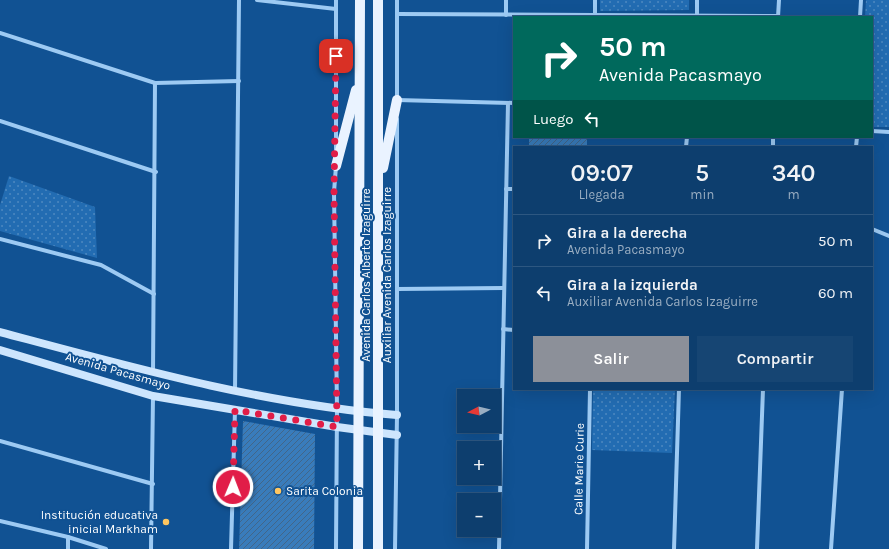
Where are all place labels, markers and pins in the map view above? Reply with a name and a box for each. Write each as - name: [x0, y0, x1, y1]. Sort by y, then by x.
- pin: [319, 39, 353, 73]
- place label: Sarita Colonia: [286, 484, 363, 498]
- marker: Sarita Colonia: [273, 486, 283, 496]
- place label: Institución educativa inicial Markham: [41, 508, 158, 536]
- marker: Institución educativa inicial Markham: [161, 517, 171, 527]

